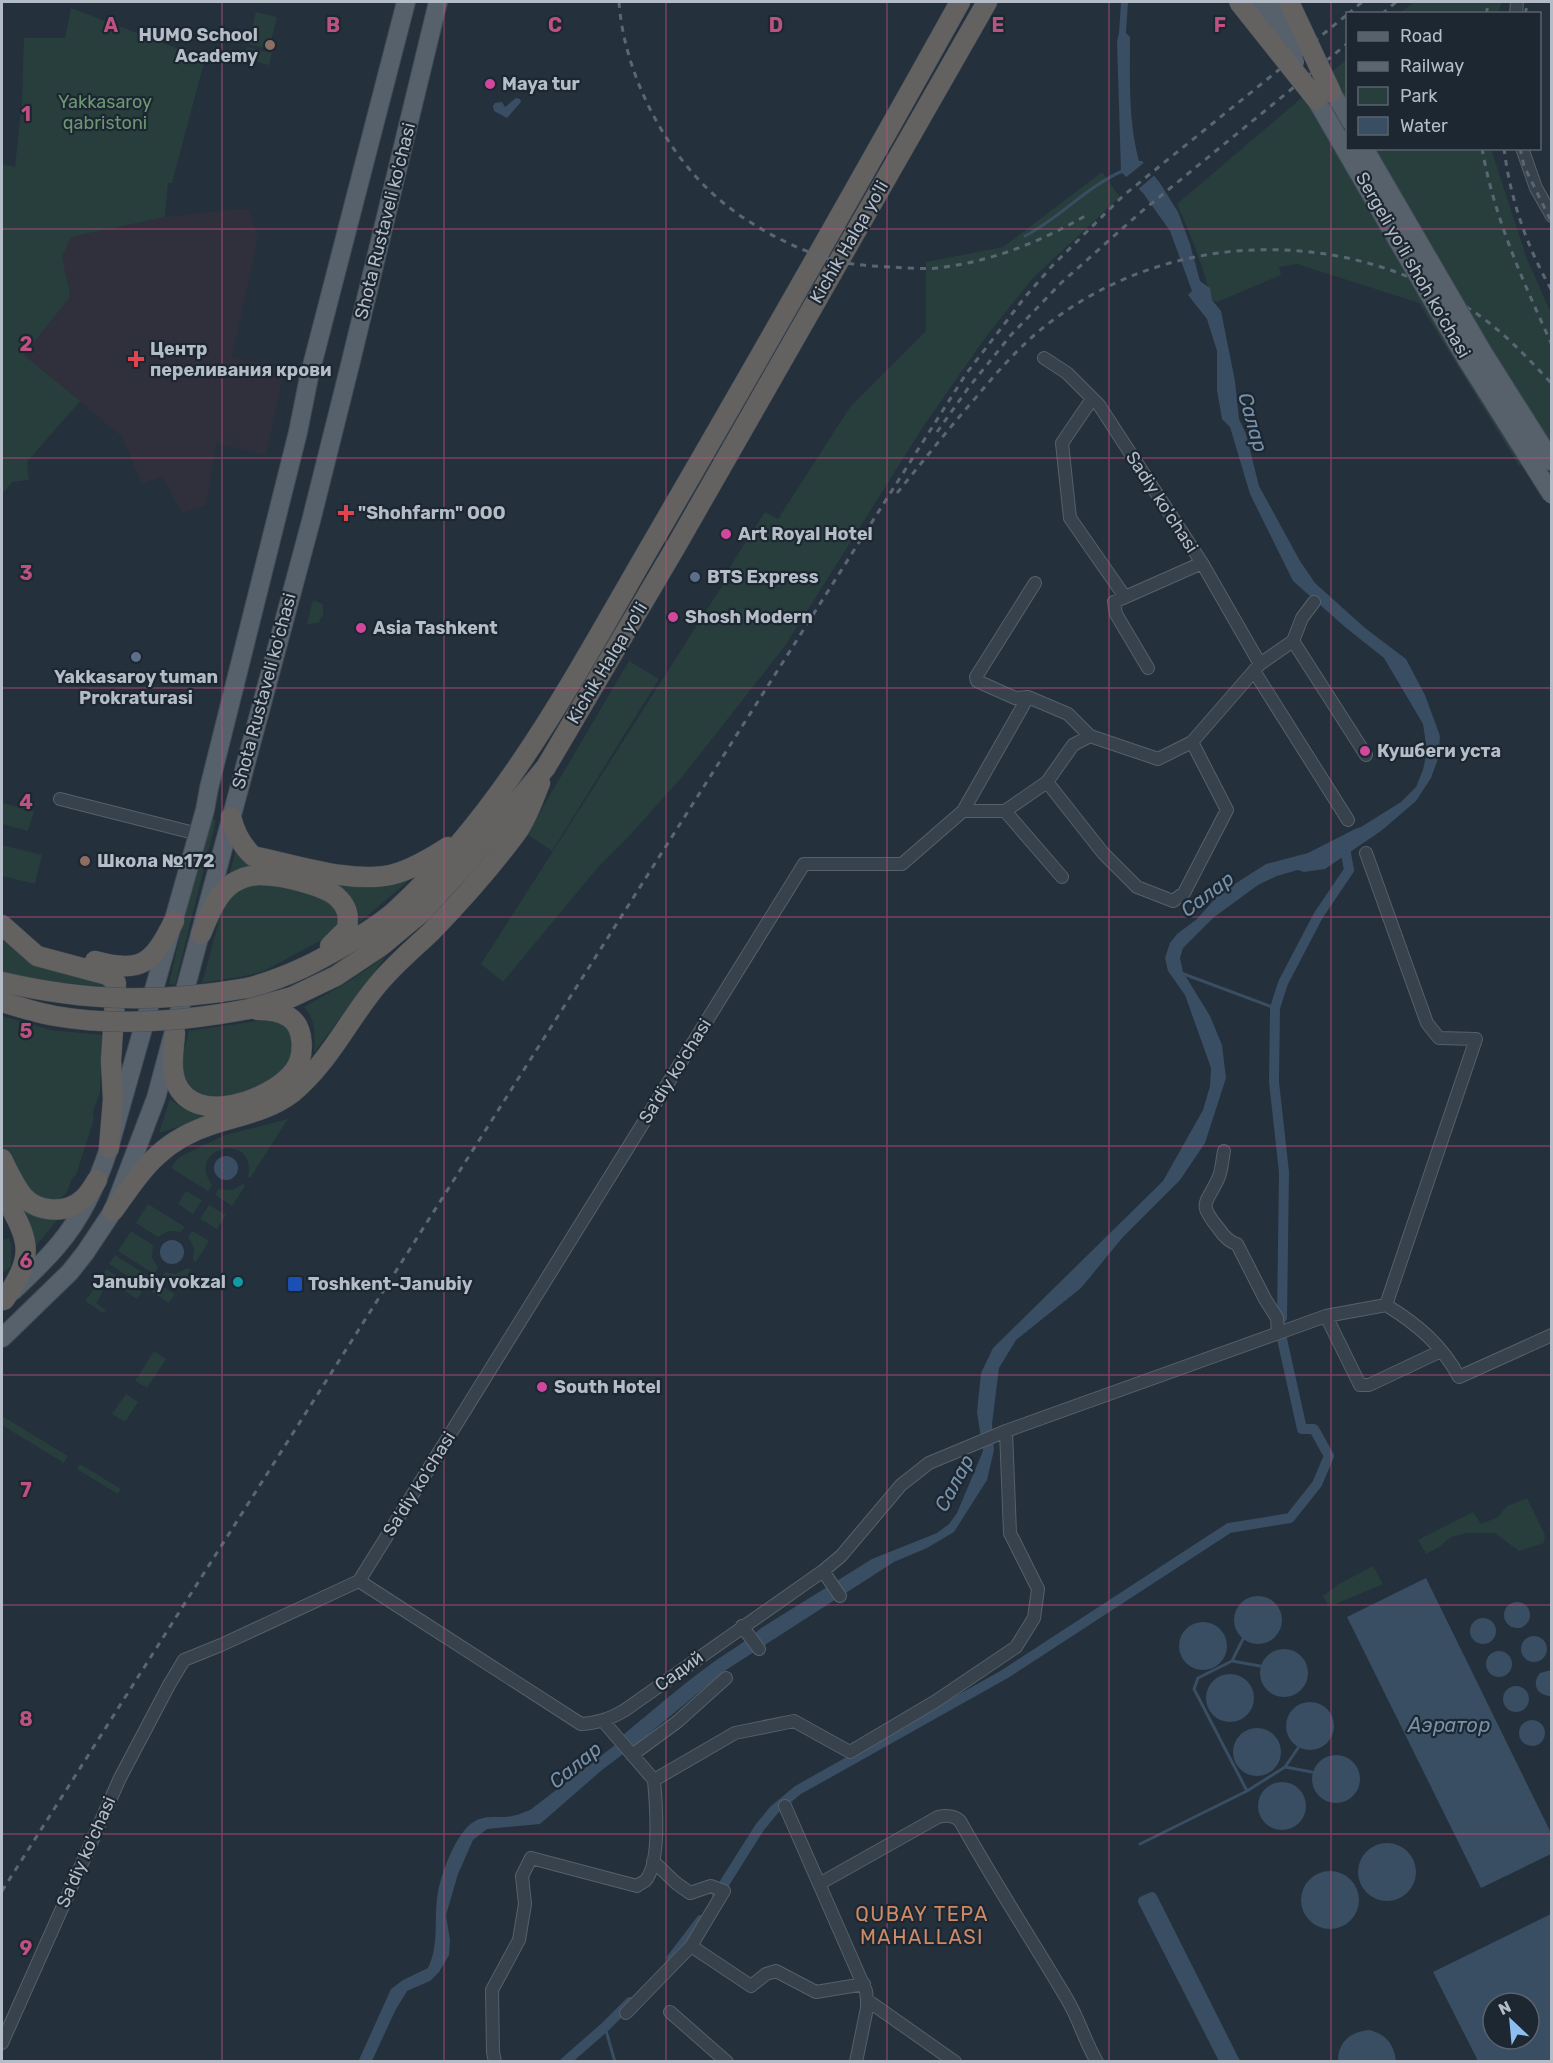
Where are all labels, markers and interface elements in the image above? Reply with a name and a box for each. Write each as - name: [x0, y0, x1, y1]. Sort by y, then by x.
- legend: [1346, 12, 1541, 150]
- text: A: [104, 13, 119, 37]
- text: B: [326, 13, 340, 37]
- text: C: [548, 13, 562, 37]
- text: D: [769, 13, 783, 37]
- text: E: [992, 13, 1004, 37]
- text: F: [1214, 13, 1226, 37]
- place label: HUMO School Academy: [139, 24, 258, 67]
- text: Road: [1400, 25, 1443, 47]
- marker: HUMO School Academy: [263, 38, 277, 52]
- text: Railway: [1400, 55, 1464, 77]
- place label: Maya tur: [502, 73, 580, 95]
- marker: Maya tur: [483, 77, 497, 91]
- text: Park: [1400, 85, 1438, 107]
- park label: Yakkasaroy qabristoni: [58, 91, 152, 134]
- text: 1: [21, 102, 31, 126]
- text: Water: [1400, 115, 1448, 137]
- street label: Shota Rustaveli ko'chasi: [350, 121, 420, 321]
- street label: Sergeli yo‘li shoh ko‘chasi: [1351, 168, 1475, 362]
- street label: Kichik Halqa yo'li: [805, 177, 893, 307]
- text: 2: [20, 332, 33, 356]
- place label: Центр переливания крови: [150, 338, 332, 381]
- marker: Центр переливания крови: [127, 350, 145, 368]
- water label: Салар: [1233, 390, 1273, 454]
- street label: Sadiy ko'chasi: [1121, 447, 1203, 557]
- place label: "Shohfarm" OOO: [358, 502, 505, 524]
- marker: "Shohfarm" OOO: [339, 506, 353, 520]
- place label: Art Royal Hotel: [738, 523, 873, 545]
- marker: Art Royal Hotel: [719, 527, 733, 541]
- text: 3: [19, 561, 33, 585]
- place label: BTS Express: [707, 566, 819, 588]
- marker: BTS Express: [688, 570, 702, 584]
- street label: Shota Rustaveli ko'chasi: [227, 591, 301, 791]
- street label: Kichik Halqa yo'li: [562, 598, 652, 728]
- place label: Shosh Modern: [685, 606, 813, 628]
- marker: Shosh Modern: [666, 610, 680, 624]
- place label: Asia Tashkent: [373, 617, 498, 639]
- marker: Asia Tashkent: [354, 621, 368, 635]
- marker: Yakkasaroy tuman Prokraturasi: [129, 650, 143, 664]
- place label: Yakkasaroy tuman Prokraturasi: [54, 666, 218, 709]
- place label: Кушбеги уста: [1377, 740, 1501, 762]
- marker: Кушбеги уста: [1358, 744, 1372, 758]
- text: 4: [19, 790, 33, 814]
- place label: Школа №172: [97, 850, 215, 872]
- marker: Школа №172: [78, 854, 92, 868]
- water label: Салар: [1176, 866, 1238, 922]
- street label: Sa'diy ko'chasi: [634, 1015, 716, 1127]
- text: 5: [20, 1019, 33, 1043]
- text: 6: [19, 1249, 33, 1273]
- place label: Janubiy vokzal: [92, 1271, 226, 1293]
- place label: Toshkent-Janubiy: [308, 1273, 473, 1295]
- marker: Janubiy vokzal: [231, 1275, 245, 1289]
- marker: Toshkent-Janubiy: [286, 1275, 304, 1293]
- place label: South Hotel: [554, 1376, 661, 1398]
- marker: South Hotel: [535, 1380, 549, 1394]
- street label: Sa'diy ko'chasi: [378, 1428, 460, 1540]
- water label: Салар: [929, 1451, 979, 1515]
- text: 7: [20, 1478, 32, 1502]
- street label: Садий: [650, 1646, 708, 1696]
- text: 8: [19, 1707, 33, 1731]
- water label: Аэратор: [1407, 1713, 1490, 1737]
- water label: Салар: [544, 1737, 606, 1793]
- street label: Sa'diy ko'chasi: [52, 1793, 120, 1911]
- district label: QUBAY TEPA MAHALLASI: [855, 1902, 989, 1949]
- text: 9: [20, 1936, 33, 1960]
- north arrow: [1481, 1991, 1541, 2051]
- text: N: [1495, 1997, 1514, 2019]

